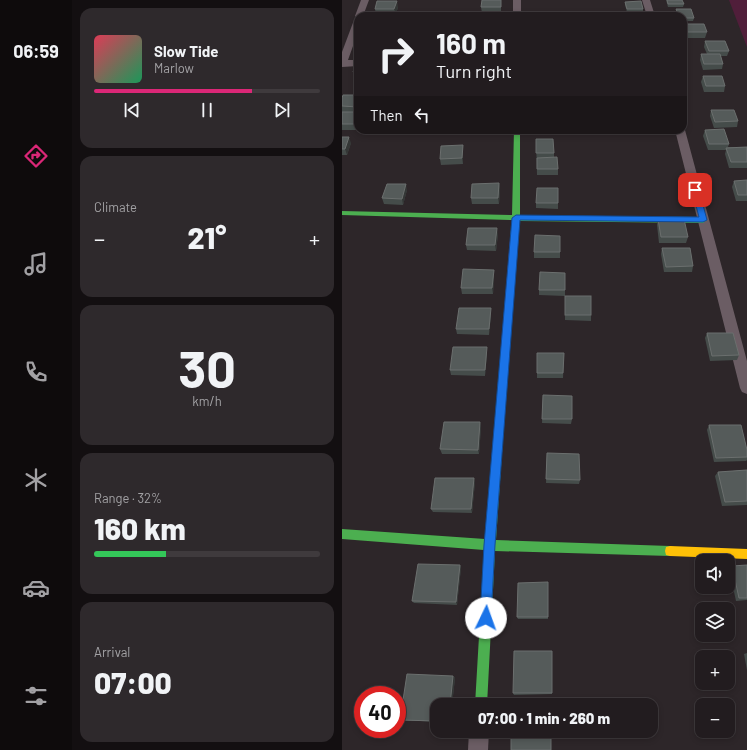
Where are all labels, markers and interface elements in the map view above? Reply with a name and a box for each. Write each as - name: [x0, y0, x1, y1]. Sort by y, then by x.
- text: 160 m: [436, 26, 506, 60]
- icon: right: [370, 28, 422, 80]
- text: 06:59: [13, 40, 59, 62]
- text: Slow Tide: [154, 42, 218, 60]
- text: Marlow: [154, 60, 194, 76]
- text: Turn right: [436, 60, 512, 82]
- icon: previous: [121, 99, 143, 121]
- icon: pause: [196, 99, 218, 121]
- icon: next: [271, 99, 293, 121]
- icon: left: [411, 104, 433, 126]
- text: Then: [370, 106, 403, 124]
- icon: directions: [22, 142, 50, 170]
- pin: [678, 173, 712, 207]
- icon: arrive: [684, 179, 706, 201]
- text: Climate: [94, 199, 137, 215]
- text: 21°: [188, 219, 226, 255]
- text: −: [94, 225, 105, 251]
- text: +: [309, 225, 320, 251]
- icon: music: [22, 250, 50, 278]
- text: 30: [178, 336, 236, 398]
- icon: phone: [22, 358, 50, 386]
- text: km/h: [192, 393, 222, 409]
- icon: climate: [22, 466, 50, 494]
- text: Range · 32%: [94, 490, 162, 506]
- text: 160 km: [94, 510, 186, 546]
- map controls: [695, 554, 735, 738]
- button: sound: [695, 554, 735, 594]
- icon: car: [22, 574, 50, 602]
- position arrow: [465, 597, 507, 639]
- button: layers: [695, 602, 735, 642]
- text: Arrival: [94, 644, 130, 660]
- button: +: [695, 650, 735, 690]
- text: 07:00: [94, 664, 172, 700]
- icon: filters: [22, 682, 50, 710]
- speed limit sign: 40: [354, 686, 406, 738]
- button: −: [695, 698, 735, 738]
- text: 07:00 · 1 min · 260 m: [478, 709, 610, 727]

